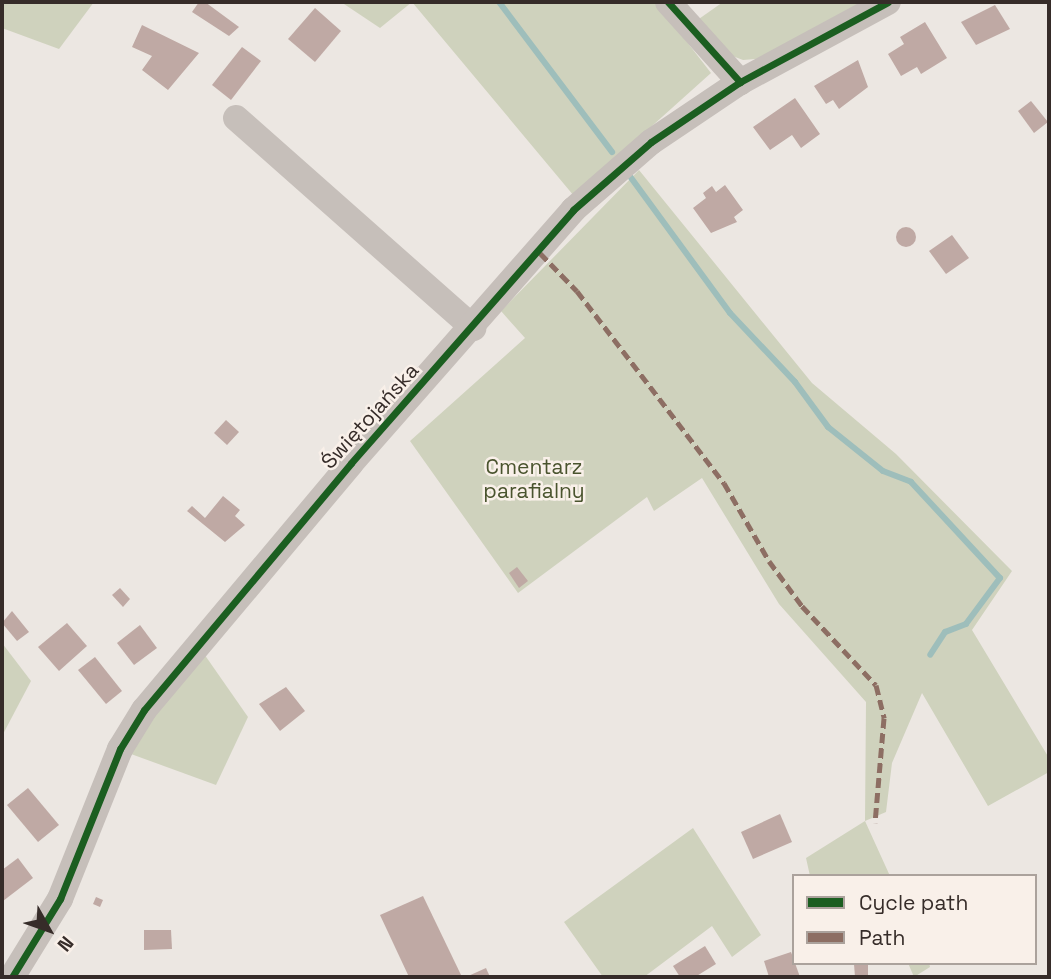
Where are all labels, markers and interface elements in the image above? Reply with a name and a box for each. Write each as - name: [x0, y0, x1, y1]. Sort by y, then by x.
- street label: Świętojańska: [316, 358, 424, 474]
- park label: Cmentarz parafialny: [483, 454, 585, 504]
- legend: [792, 874, 1037, 965]
- text: Cycle path: [859, 889, 968, 916]
- north arrow: [14, 895, 84, 965]
- text: Path: [859, 924, 905, 951]
- text: N: [52, 931, 79, 957]

